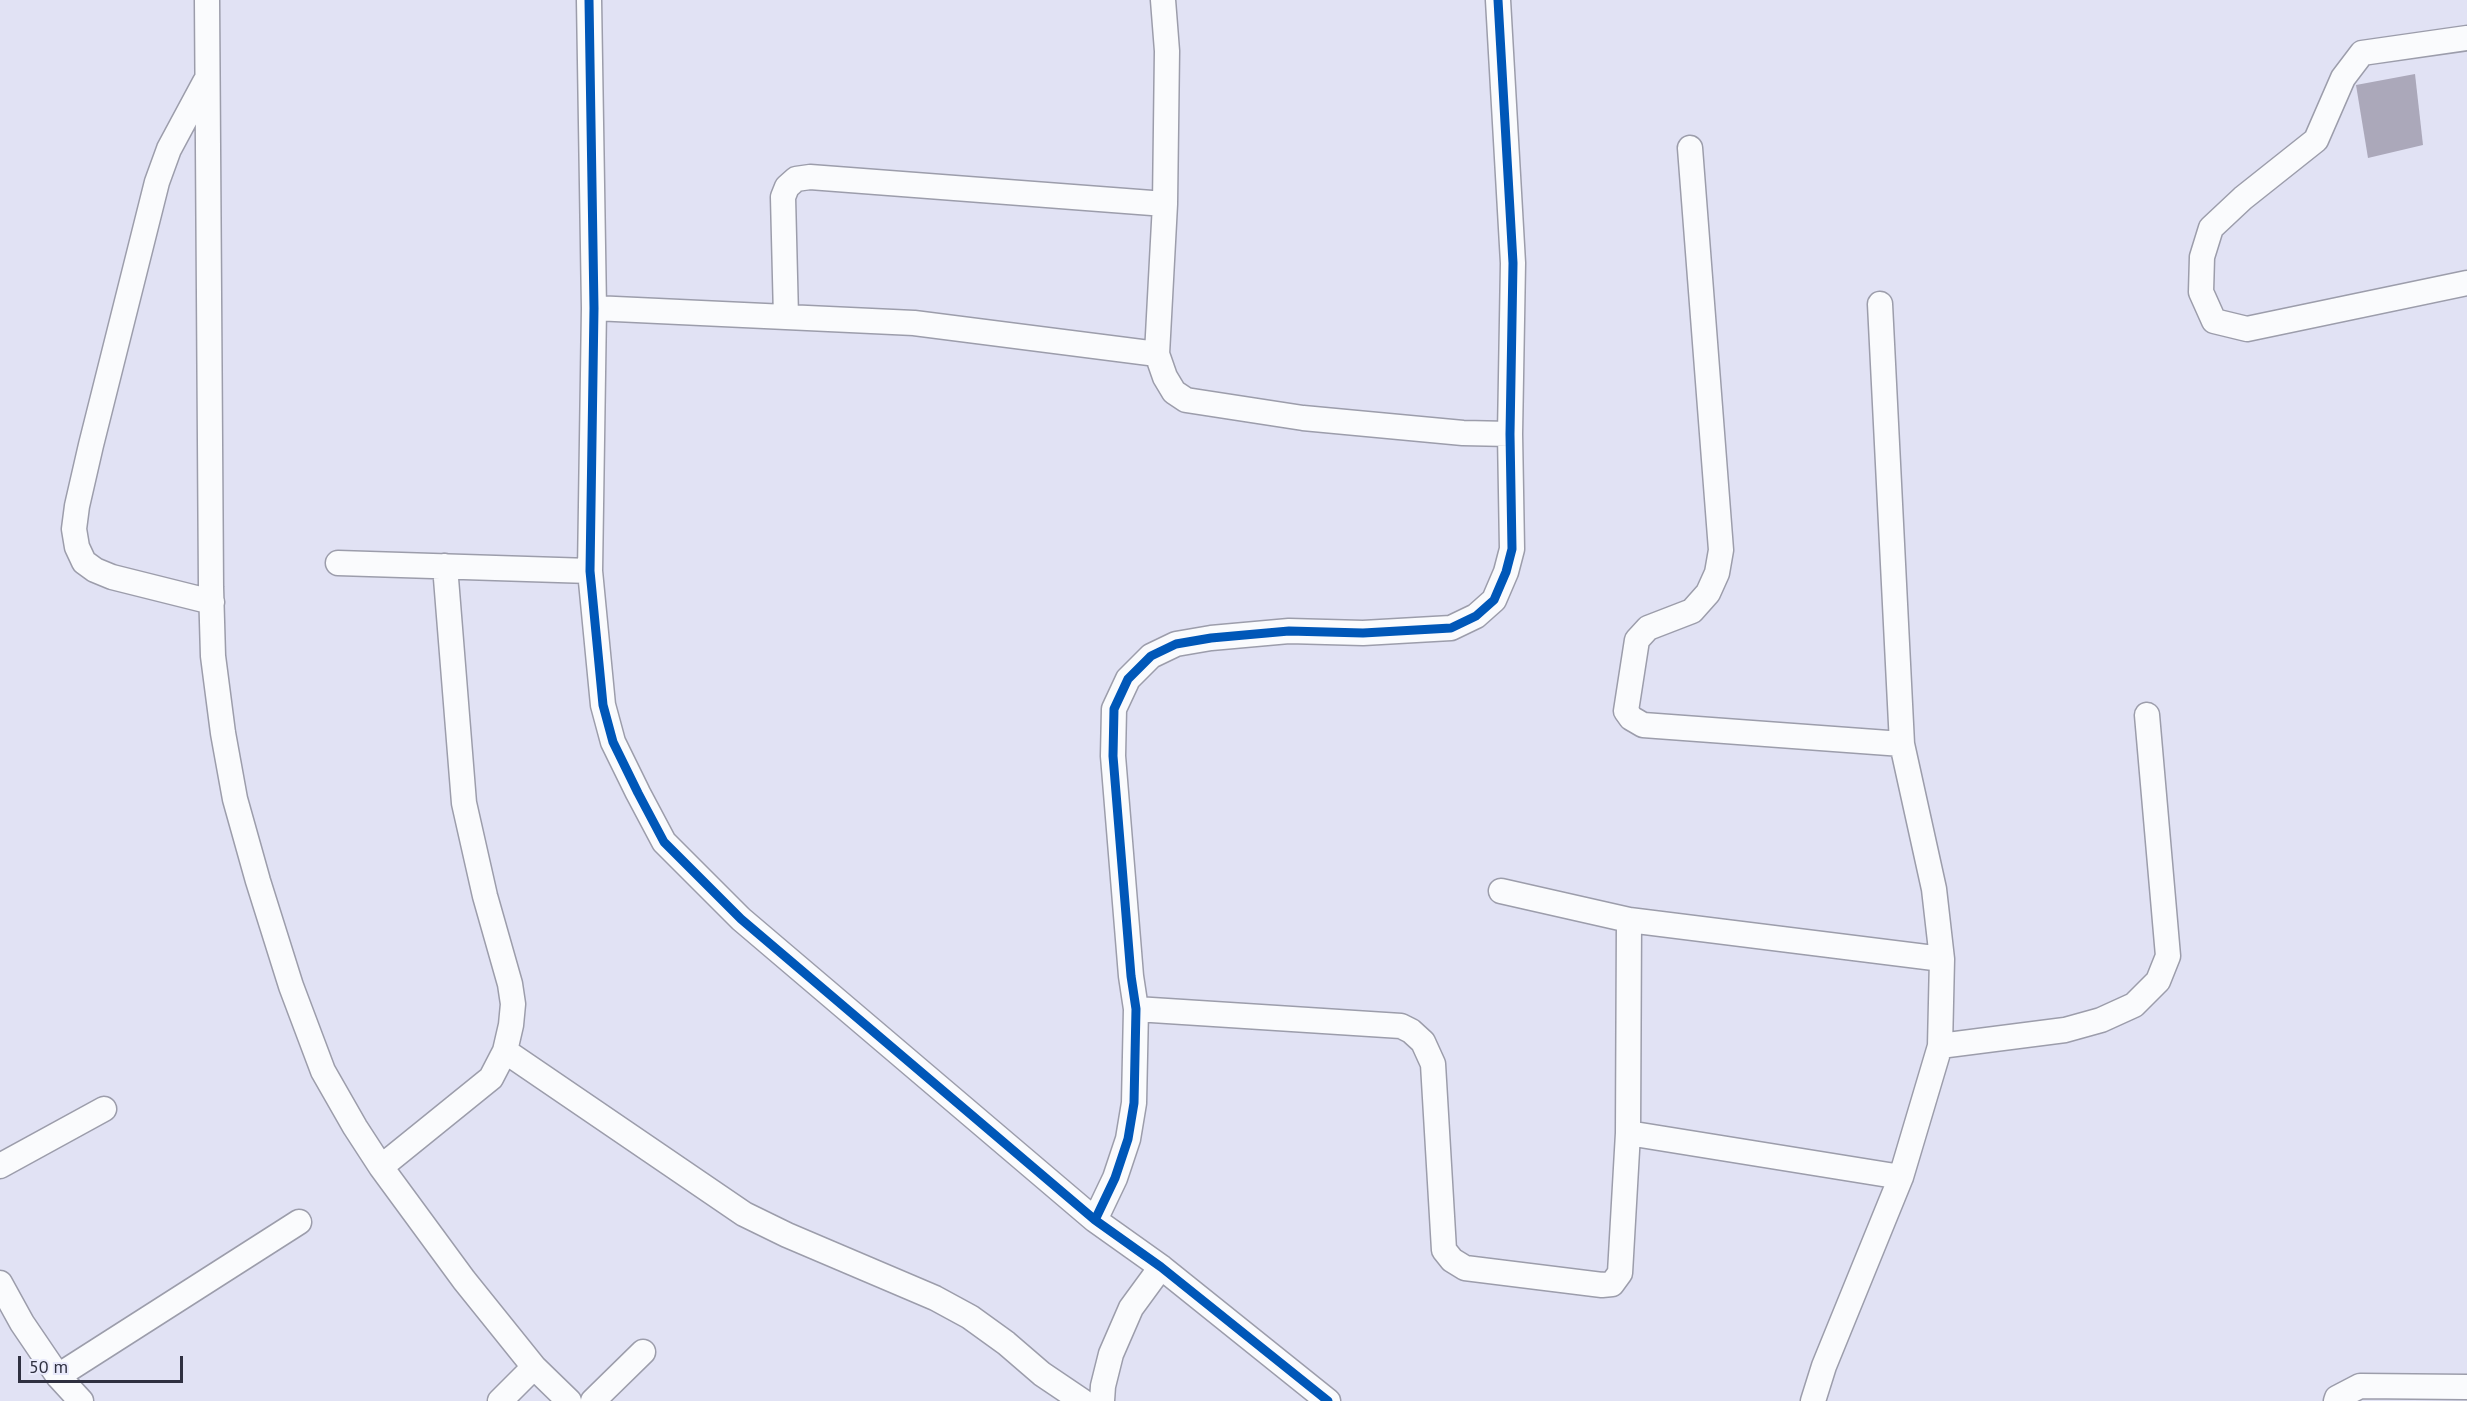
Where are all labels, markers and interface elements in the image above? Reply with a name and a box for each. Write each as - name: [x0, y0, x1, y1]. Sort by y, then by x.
- scale bar: [21, 1344, 186, 1382]
- text: 50 m: [29, 1355, 68, 1378]

